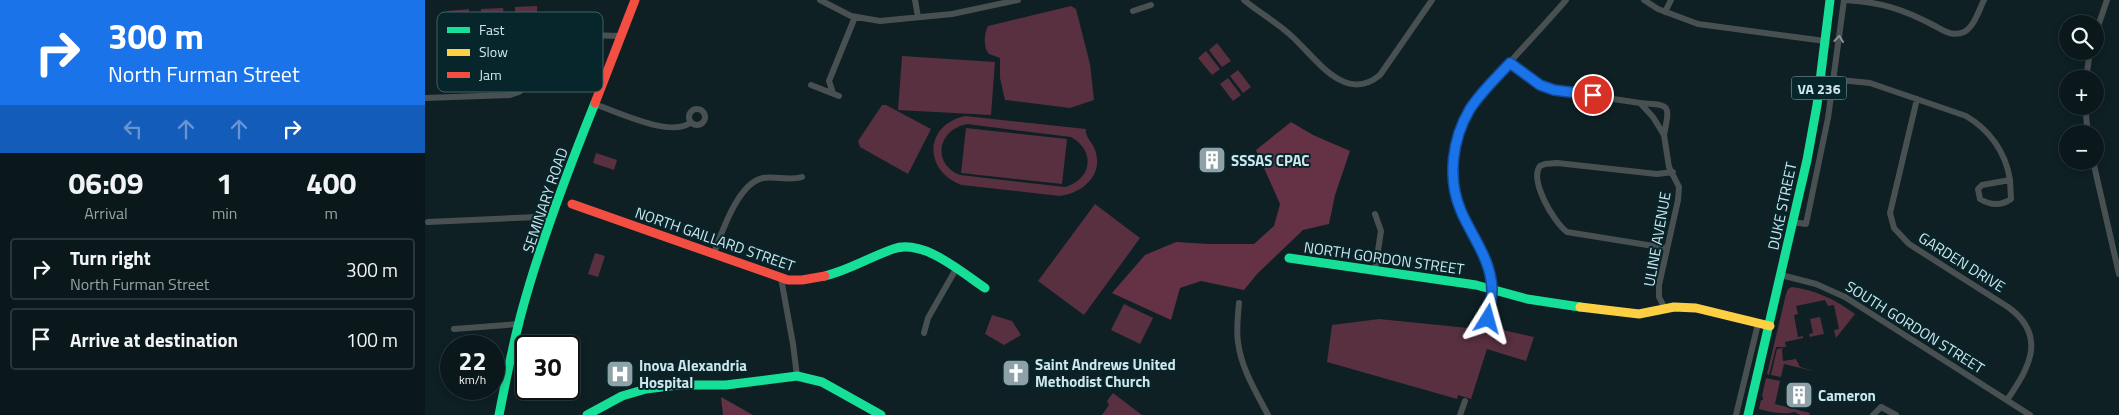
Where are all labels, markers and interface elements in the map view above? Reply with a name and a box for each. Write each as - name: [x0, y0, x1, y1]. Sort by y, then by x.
- text: 300 m: [108, 9, 204, 63]
- legend: [437, 12, 603, 92]
- map controls: [2059, 15, 2104, 170]
- button: search: [2059, 15, 2104, 60]
- text: Fast: [479, 19, 504, 40]
- icon: right: [25, 20, 90, 85]
- one-way arrow: [1833, 35, 1844, 43]
- text: Slow: [479, 41, 508, 62]
- text: North Furman Street: [108, 57, 300, 91]
- text: Jam: [479, 64, 502, 85]
- button: +: [2059, 70, 2104, 115]
- pin: [1572, 74, 1614, 116]
- road number: VA 236: [1791, 76, 1847, 100]
- icon: arrive: [1579, 81, 1607, 109]
- icon: left: [119, 115, 147, 143]
- icon: ahead: [172, 115, 200, 143]
- icon: ahead: [225, 115, 253, 143]
- icon: right: [278, 115, 306, 143]
- button: −: [2059, 125, 2104, 170]
- street label: SEMINARY ROAD: [516, 144, 574, 256]
- building icon: SSSAS CPAC: [1197, 145, 1227, 175]
- place label: SSSAS CPAC: [1231, 149, 1309, 172]
- text: 06:09: [69, 160, 143, 206]
- text: 1: [216, 160, 233, 206]
- text: 400: [306, 160, 356, 206]
- street label: DUKE STREET: [1761, 160, 1803, 252]
- street label: ULINE AVENUE: [1637, 190, 1677, 288]
- text: Arrival: [84, 201, 128, 225]
- text: min: [212, 201, 237, 225]
- text: m: [325, 201, 338, 225]
- street label: NORTH GAILLARD STREET: [632, 201, 798, 277]
- street label: GARDEN DRIVE: [1914, 226, 2010, 298]
- street label: NORTH GORDON STREET: [1302, 235, 1466, 281]
- text: Turn right: [70, 243, 151, 272]
- icon: right: [27, 255, 55, 283]
- text: 300 m: [346, 255, 398, 284]
- text: North Furman Street: [70, 272, 209, 296]
- street label: SOUTH GORDON STREET: [1841, 275, 1989, 379]
- position arrow: [1461, 292, 1513, 344]
- icon: arrive: [27, 325, 55, 353]
- text: Arrive at destination: [70, 325, 238, 354]
- text: 100 m: [346, 325, 398, 354]
- speed limit sign: 30: [515, 335, 580, 400]
- text: 22: [458, 342, 487, 380]
- place label: Saint Andrews United Methodist Church: [1035, 353, 1176, 393]
- place label: Inova Alexandria Hospital: [639, 354, 747, 394]
- church icon: Saint Andrews United Methodist Church: [1001, 358, 1031, 388]
- hospital icon: Inova Alexandria Hospital: [605, 359, 635, 389]
- text: km/h: [459, 370, 486, 389]
- building icon: Cameron: [1784, 380, 1814, 410]
- place label: Cameron: [1818, 384, 1876, 407]

